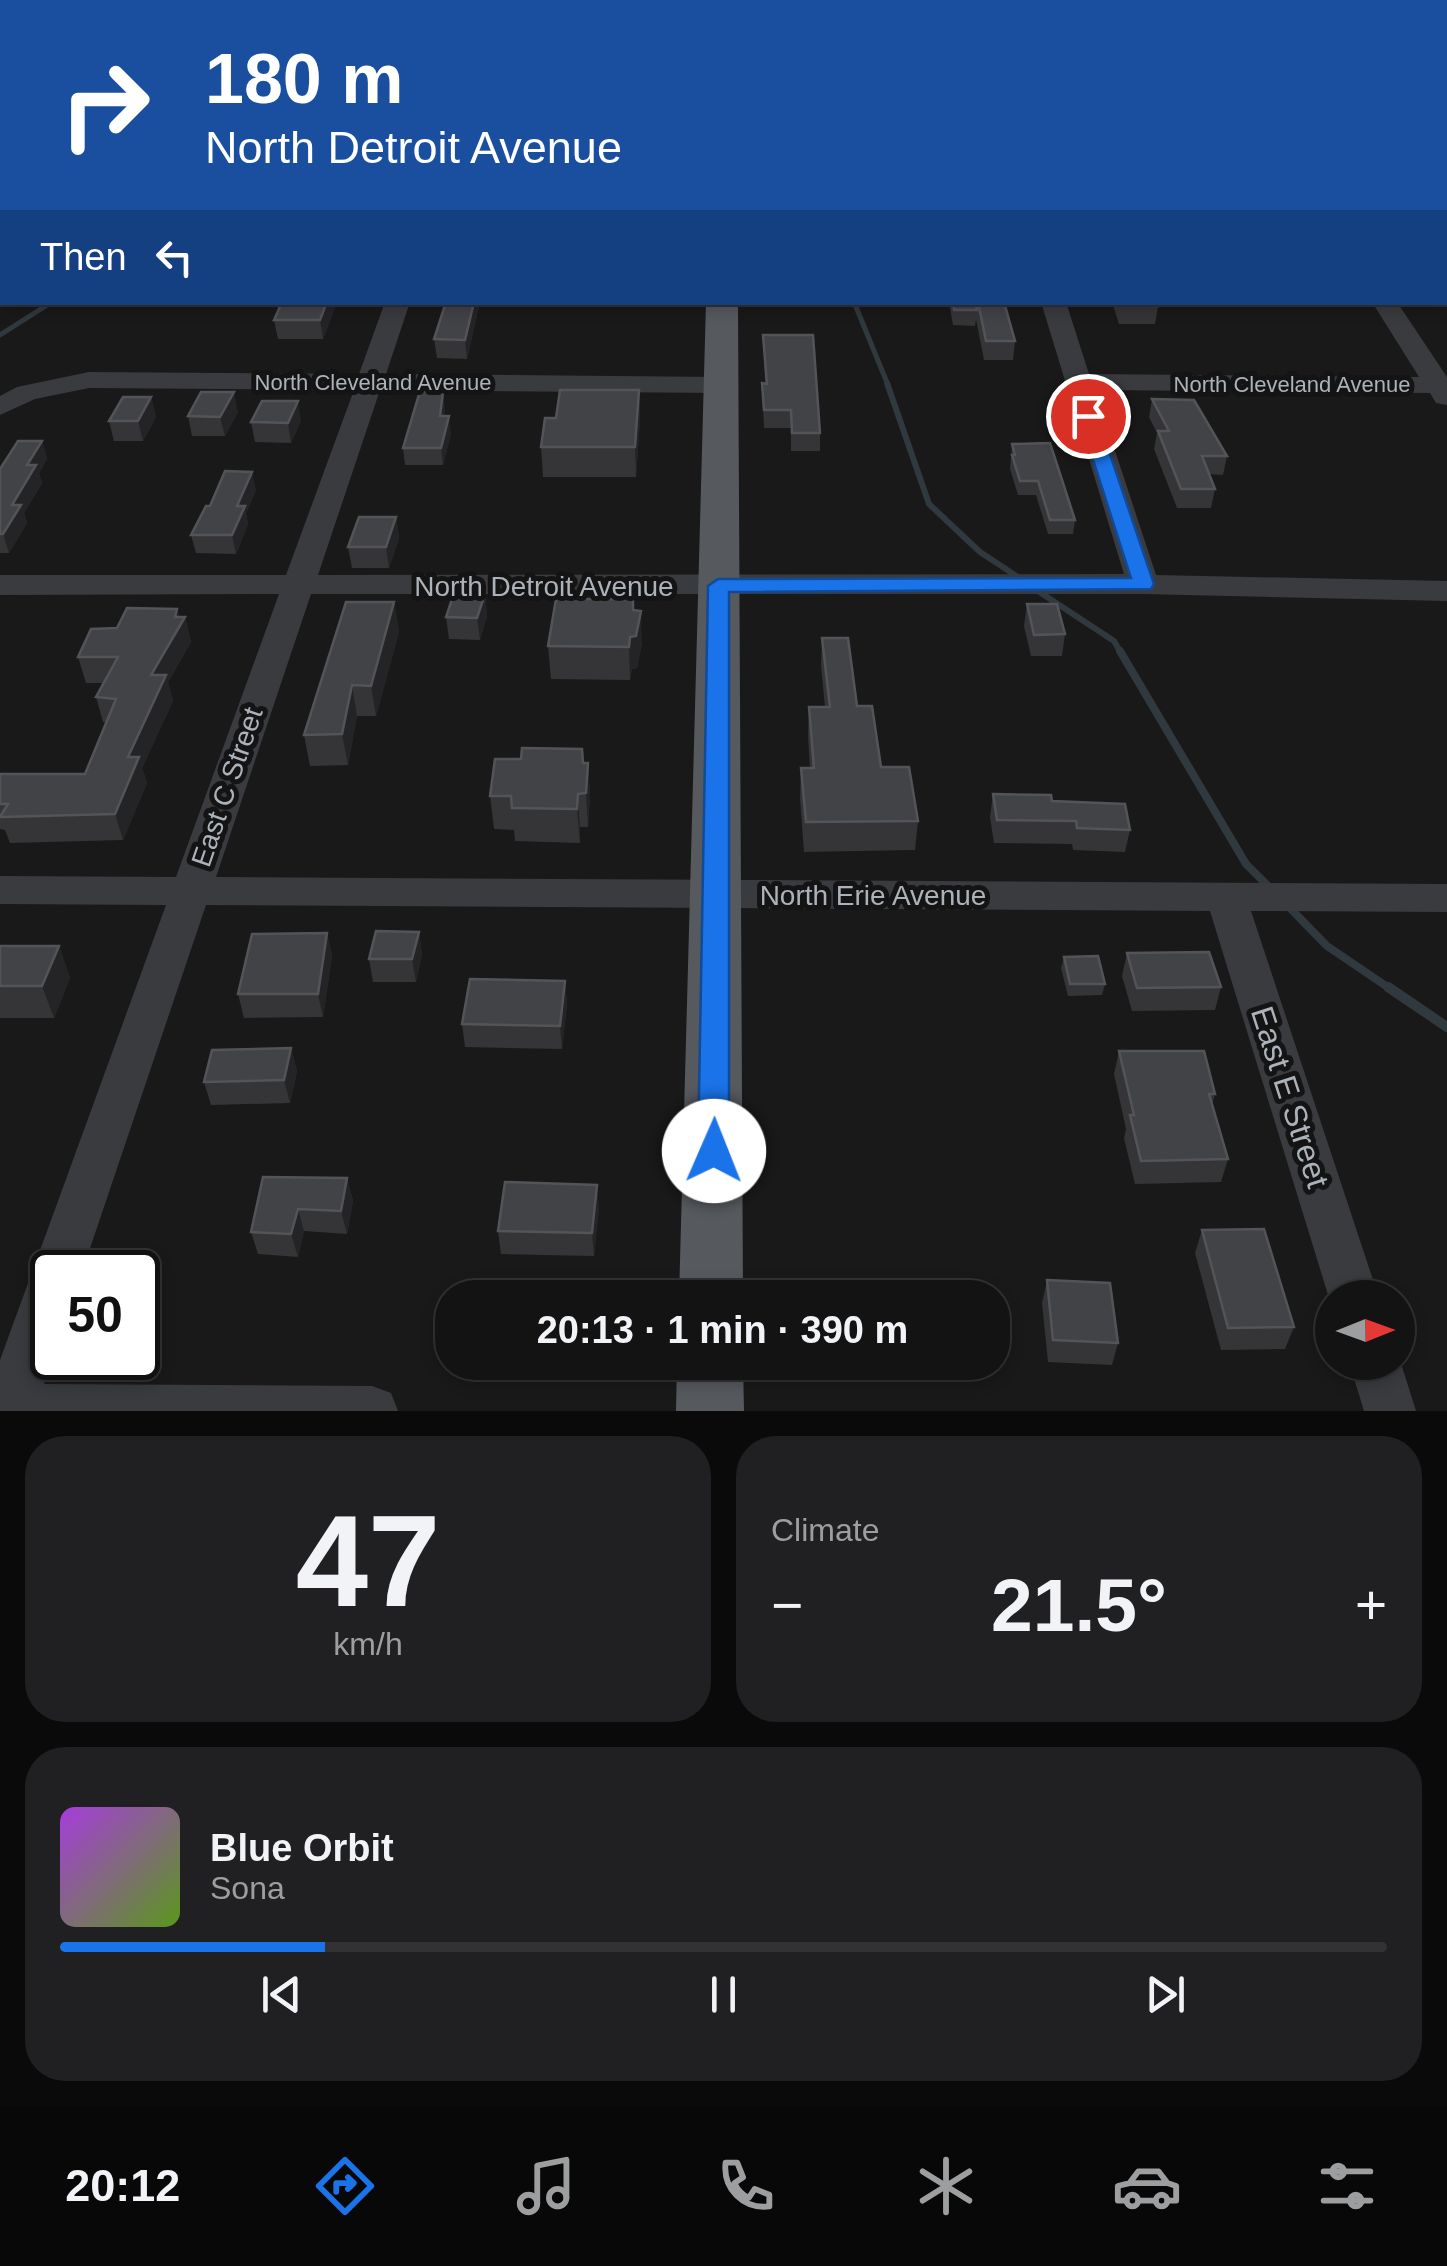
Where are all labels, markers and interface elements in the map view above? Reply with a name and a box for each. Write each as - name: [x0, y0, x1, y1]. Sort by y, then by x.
- icon: right: [40, 40, 170, 170]
- text: 180 m: [205, 40, 403, 118]
- text: North Detroit Avenue: [205, 122, 622, 173]
- icon: left: [147, 230, 202, 285]
- text: Then: [40, 236, 127, 278]
- street label: North Cleveland Avenue: [255, 370, 491, 395]
- street label: North Cleveland Avenue: [1174, 372, 1410, 397]
- pin: [1046, 374, 1131, 459]
- icon: arrive: [1061, 389, 1116, 444]
- street label: North Detroit Avenue: [414, 571, 674, 602]
- street label: East C Street: [185, 703, 269, 871]
- street label: North Erie Avenue: [760, 880, 986, 911]
- street label: East E Street: [1244, 1002, 1336, 1192]
- position arrow: [662, 1099, 766, 1203]
- speed limit sign: 50: [30, 1250, 160, 1380]
- north arrow: [1315, 1280, 1415, 1380]
- map controls: [1315, 1280, 1415, 1380]
- text: 20:13 · 1 min · 390 m: [537, 1309, 908, 1351]
- text: 47: [296, 1488, 440, 1634]
- text: Climate: [771, 1512, 879, 1548]
- text: 21.5°: [991, 1563, 1167, 1647]
- text: −: [771, 1574, 803, 1636]
- text: +: [1355, 1574, 1387, 1636]
- text: km/h: [333, 1626, 403, 1662]
- text: Blue Orbit: [210, 1827, 394, 1869]
- text: Sona: [210, 1870, 285, 1906]
- icon: previous: [254, 1967, 309, 2022]
- icon: pause: [696, 1967, 751, 2022]
- icon: next: [1138, 1967, 1193, 2022]
- icon: directions: [310, 2151, 380, 2221]
- icon: music: [511, 2151, 581, 2221]
- icon: phone: [711, 2151, 781, 2221]
- icon: climate: [911, 2151, 981, 2221]
- icon: car: [1112, 2151, 1182, 2221]
- icon: filters: [1312, 2151, 1382, 2221]
- text: 20:12: [65, 2160, 180, 2211]

